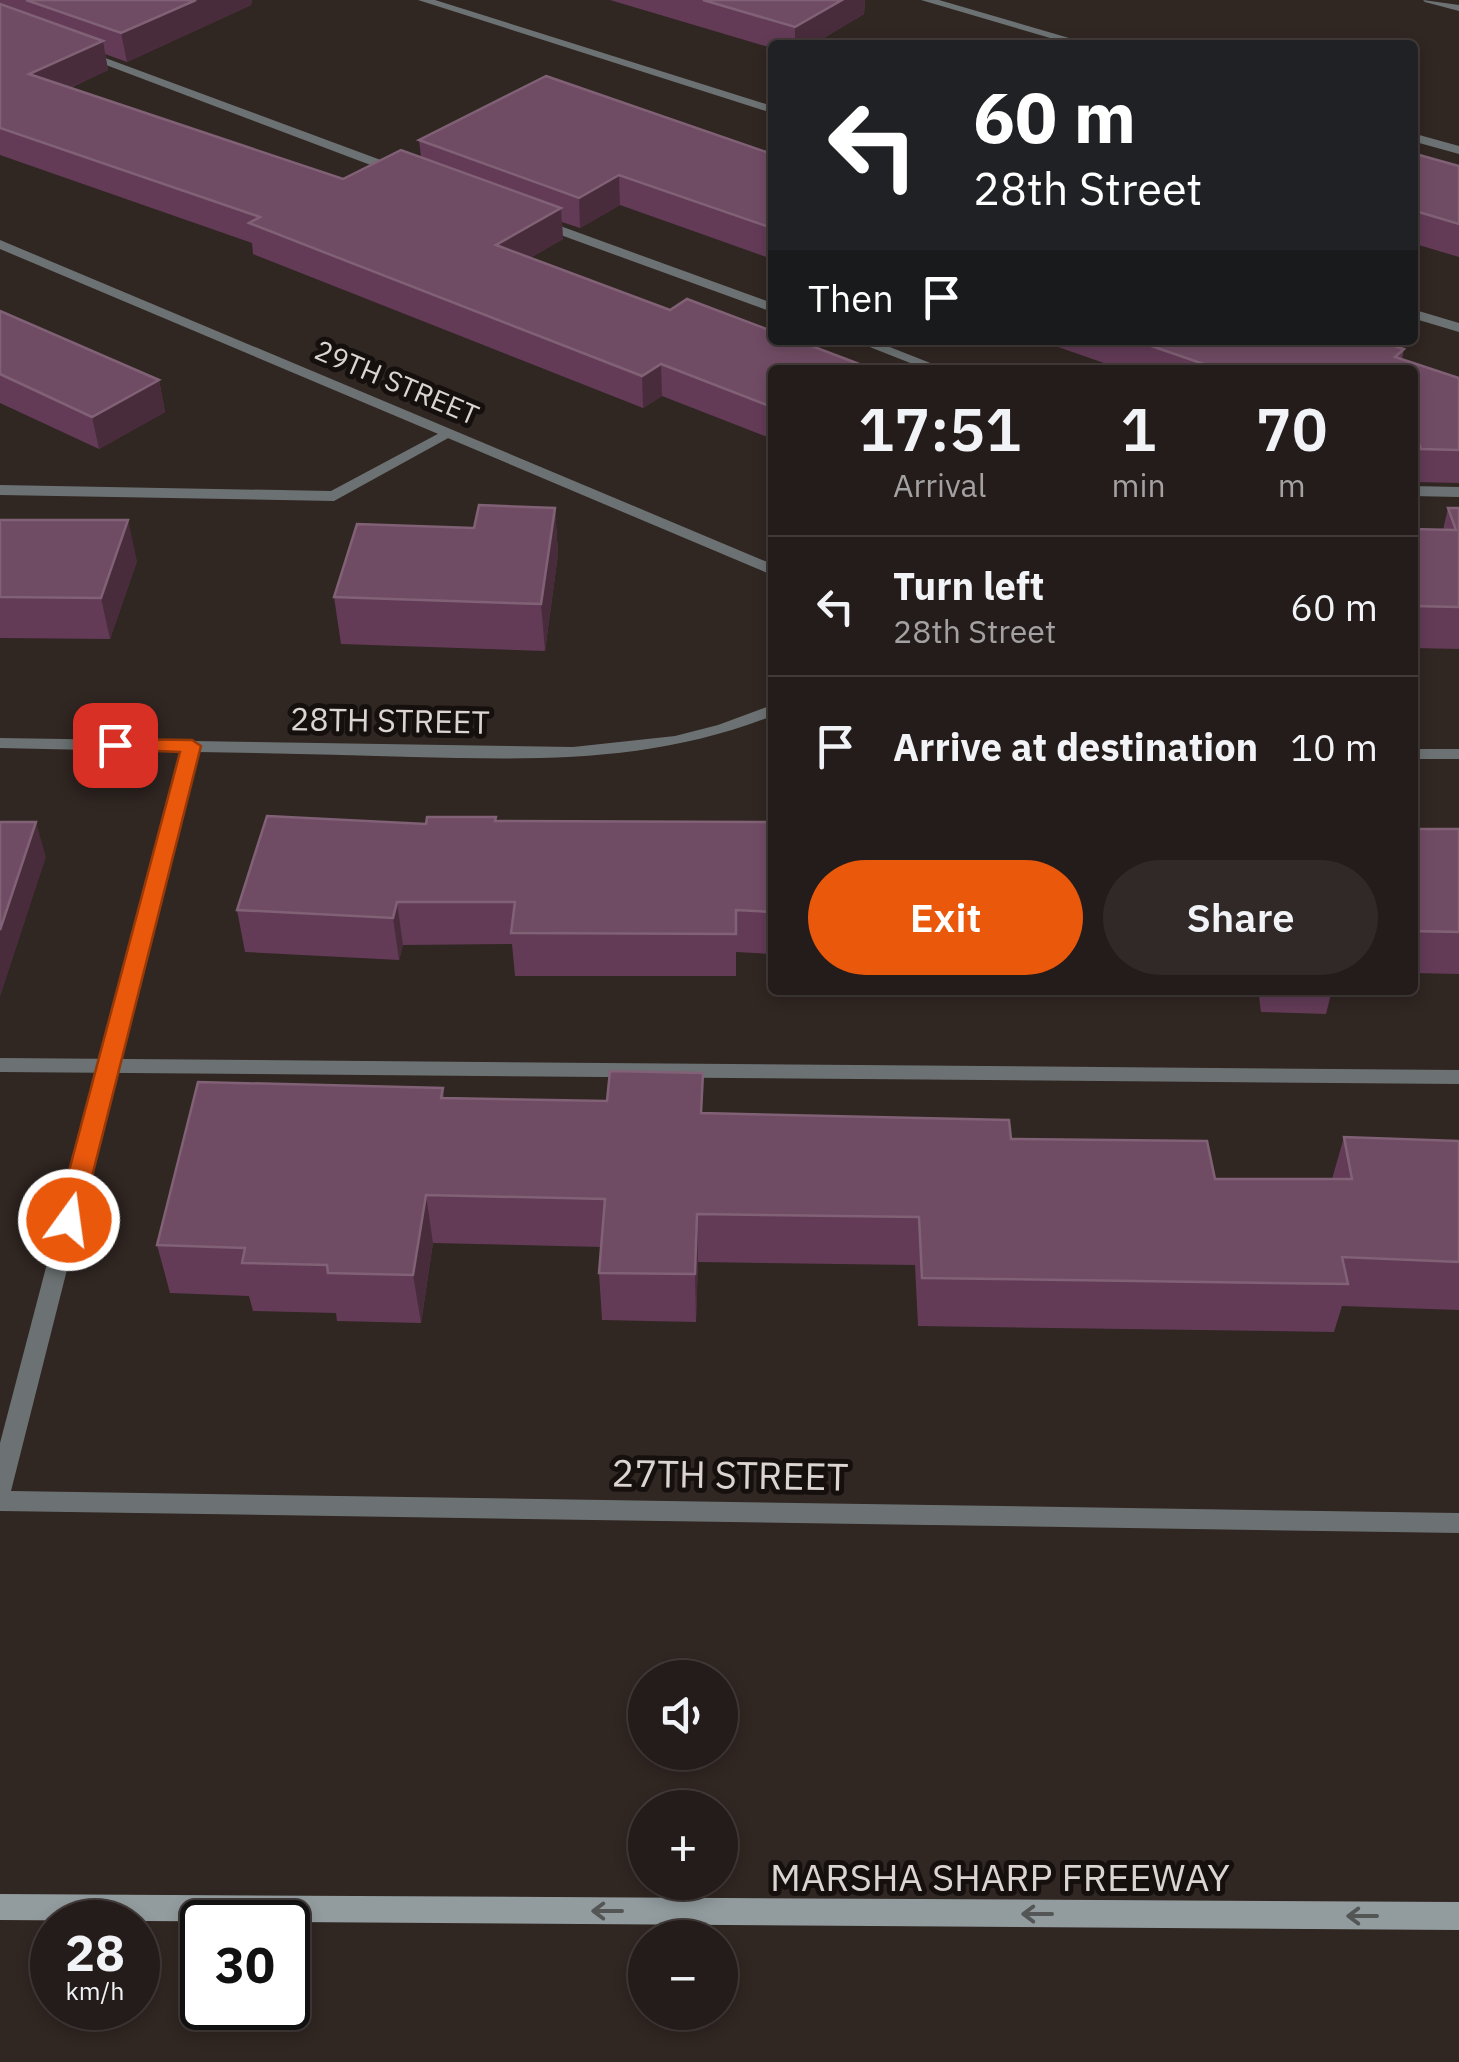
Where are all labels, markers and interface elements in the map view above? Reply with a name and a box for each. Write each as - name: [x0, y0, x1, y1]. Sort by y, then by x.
- text: 60 m: [973, 71, 1136, 162]
- icon: left: [808, 80, 938, 210]
- text: 28th Street: [973, 159, 1202, 217]
- icon: arrive: [914, 270, 969, 325]
- text: Then: [808, 273, 894, 322]
- street label: 29TH STREET: [309, 331, 485, 433]
- text: 17:51: [858, 389, 1021, 468]
- text: 1: [1121, 389, 1157, 468]
- text: 70: [1256, 389, 1328, 468]
- text: Arrival: [893, 464, 986, 506]
- text: min: [1111, 464, 1166, 506]
- text: m: [1278, 464, 1306, 506]
- text: Turn left: [893, 561, 1044, 610]
- icon: left: [808, 579, 863, 634]
- text: 60 m: [1290, 582, 1378, 631]
- text: 28th Street: [893, 610, 1056, 652]
- street label: 28TH STREET: [290, 697, 490, 743]
- pin: [73, 703, 158, 788]
- icon: arrive: [88, 718, 143, 773]
- icon: arrive: [808, 719, 863, 774]
- text: Arrive at destination: [893, 722, 1258, 771]
- text: 10 m: [1290, 722, 1378, 771]
- button: Exit: [808, 860, 1083, 975]
- button: Share: [1103, 860, 1378, 975]
- position arrow: [17, 1168, 121, 1272]
- street label: 27TH STREET: [611, 1447, 849, 1501]
- map controls: [628, 1660, 738, 2030]
- button: sound: [628, 1660, 738, 1770]
- button: +: [628, 1790, 738, 1900]
- street label: MARSHA SHARP FREEWAY: [770, 1852, 1230, 1901]
- speed limit sign: 30: [180, 1900, 310, 2030]
- one-way arrow: [591, 1902, 624, 1920]
- one-way arrow: [1021, 1904, 1053, 1923]
- one-way arrow: [1346, 1906, 1378, 1926]
- text: 28: [65, 1920, 125, 1985]
- button: −: [628, 1920, 738, 2030]
- text: km/h: [66, 1974, 124, 2007]

